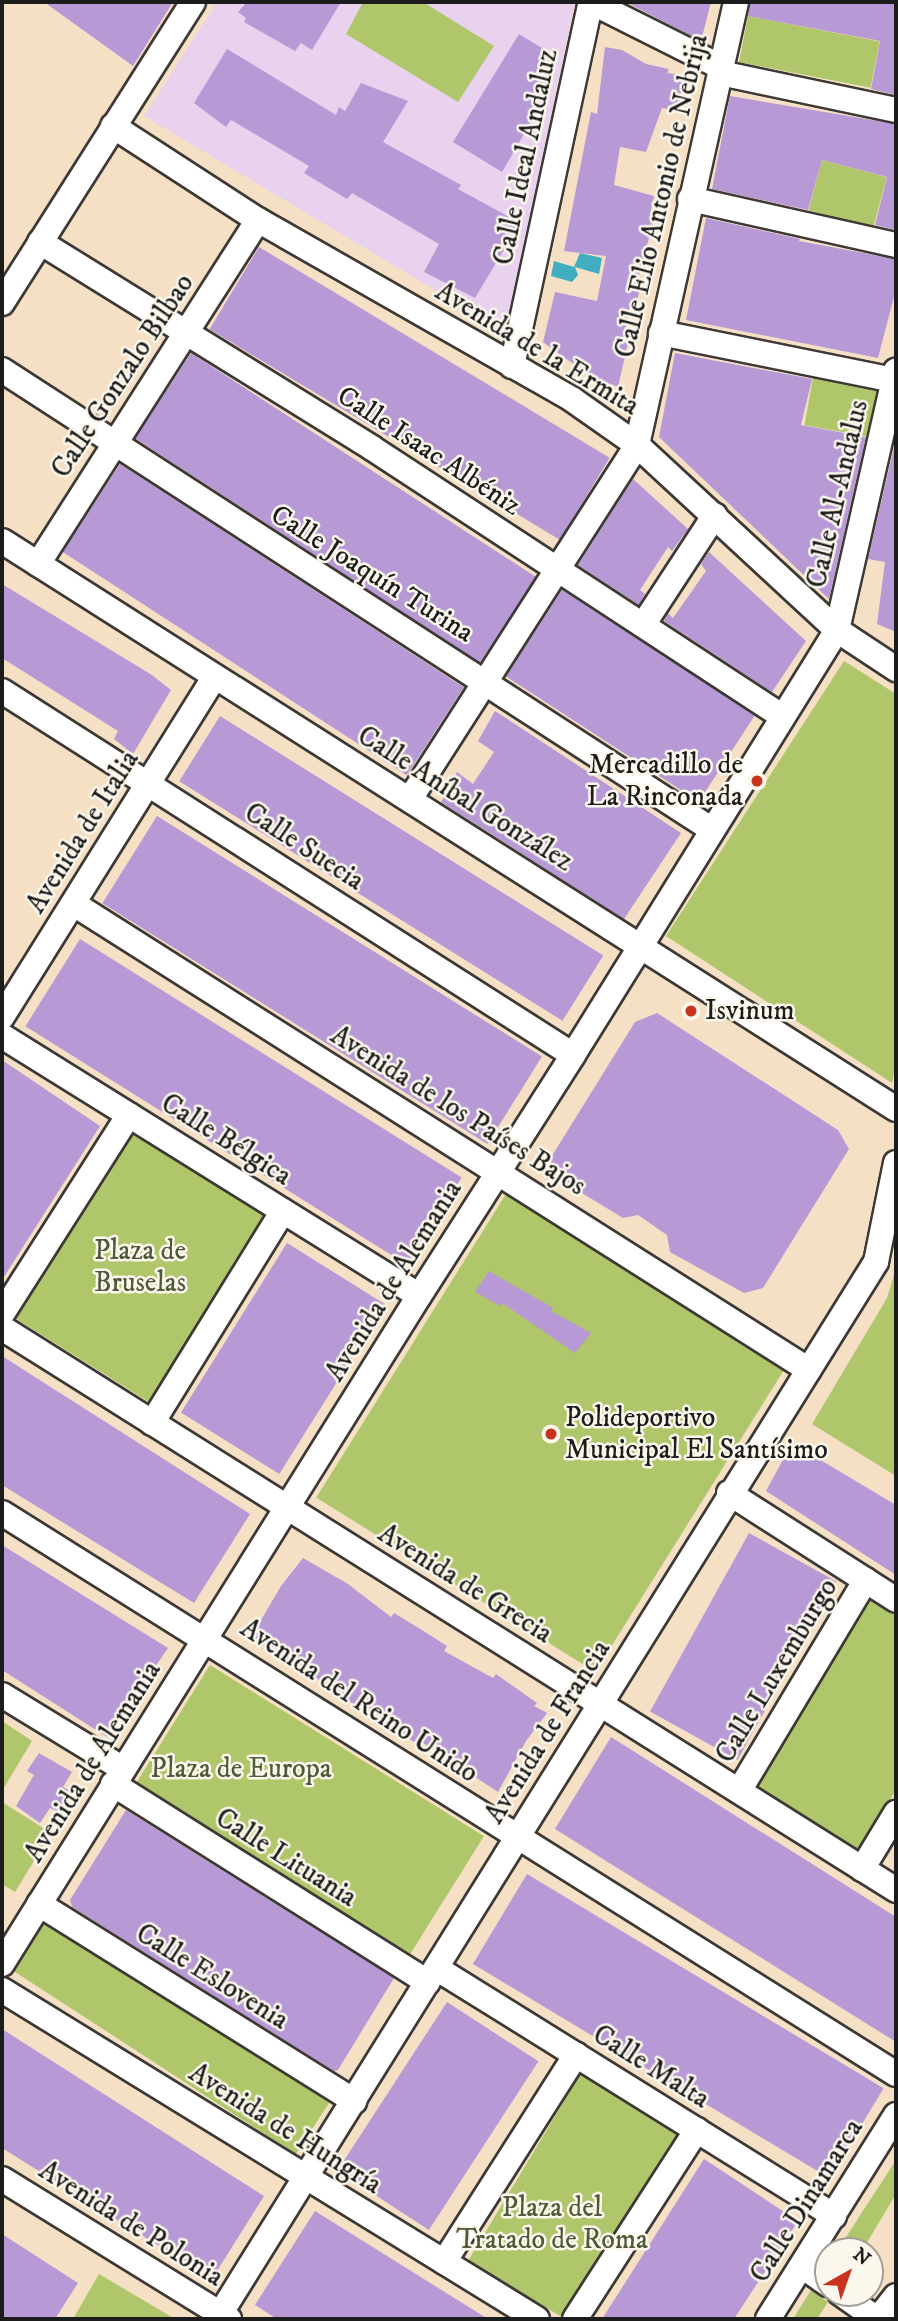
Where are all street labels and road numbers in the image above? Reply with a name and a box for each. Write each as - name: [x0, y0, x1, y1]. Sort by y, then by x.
- street label: Calle Elio Antonio de Nebrija: [608, 31, 716, 361]
- street label: Calle Ideal Andaluz: [487, 46, 565, 268]
- street label: Calle Gonzalo Bilbao: [45, 268, 201, 484]
- street label: Avenida de la Ermita: [429, 275, 645, 423]
- street label: Calle Isaac Albéniz: [331, 379, 527, 523]
- street label: Calle Al-Andalus: [800, 397, 876, 591]
- street label: Calle Joaquín Turina: [264, 498, 480, 650]
- street label: Calle Aníbal González: [351, 719, 579, 879]
- street label: Avenida de Italia: [20, 744, 146, 920]
- street label: Calle Suecia: [238, 796, 370, 898]
- street label: Avenida de los Países Bajos: [324, 1019, 592, 1203]
- street label: Calle Bélgica: [155, 1087, 297, 1193]
- street label: Avenida de Alemania: [319, 1174, 469, 1388]
- street label: Avenida de Grecia: [372, 1517, 558, 1651]
- street label: Calle Luxemburgo: [709, 1573, 845, 1769]
- street label: Avenida del Reino Unido: [234, 1612, 484, 1790]
- street label: Avenida de Francia: [478, 1634, 618, 1830]
- street label: Avenida de Alemania: [18, 1655, 168, 1869]
- street label: Calle Lituania: [209, 1801, 363, 1915]
- street label: Calle Eslovenia: [130, 1917, 294, 2037]
- street label: Calle Malta: [586, 2018, 716, 2116]
- street label: Avenida de Hungría: [182, 2056, 388, 2202]
- street label: Calle Dinamarca: [743, 2113, 871, 2289]
- street label: Avenida de Polonia: [32, 2154, 230, 2294]

